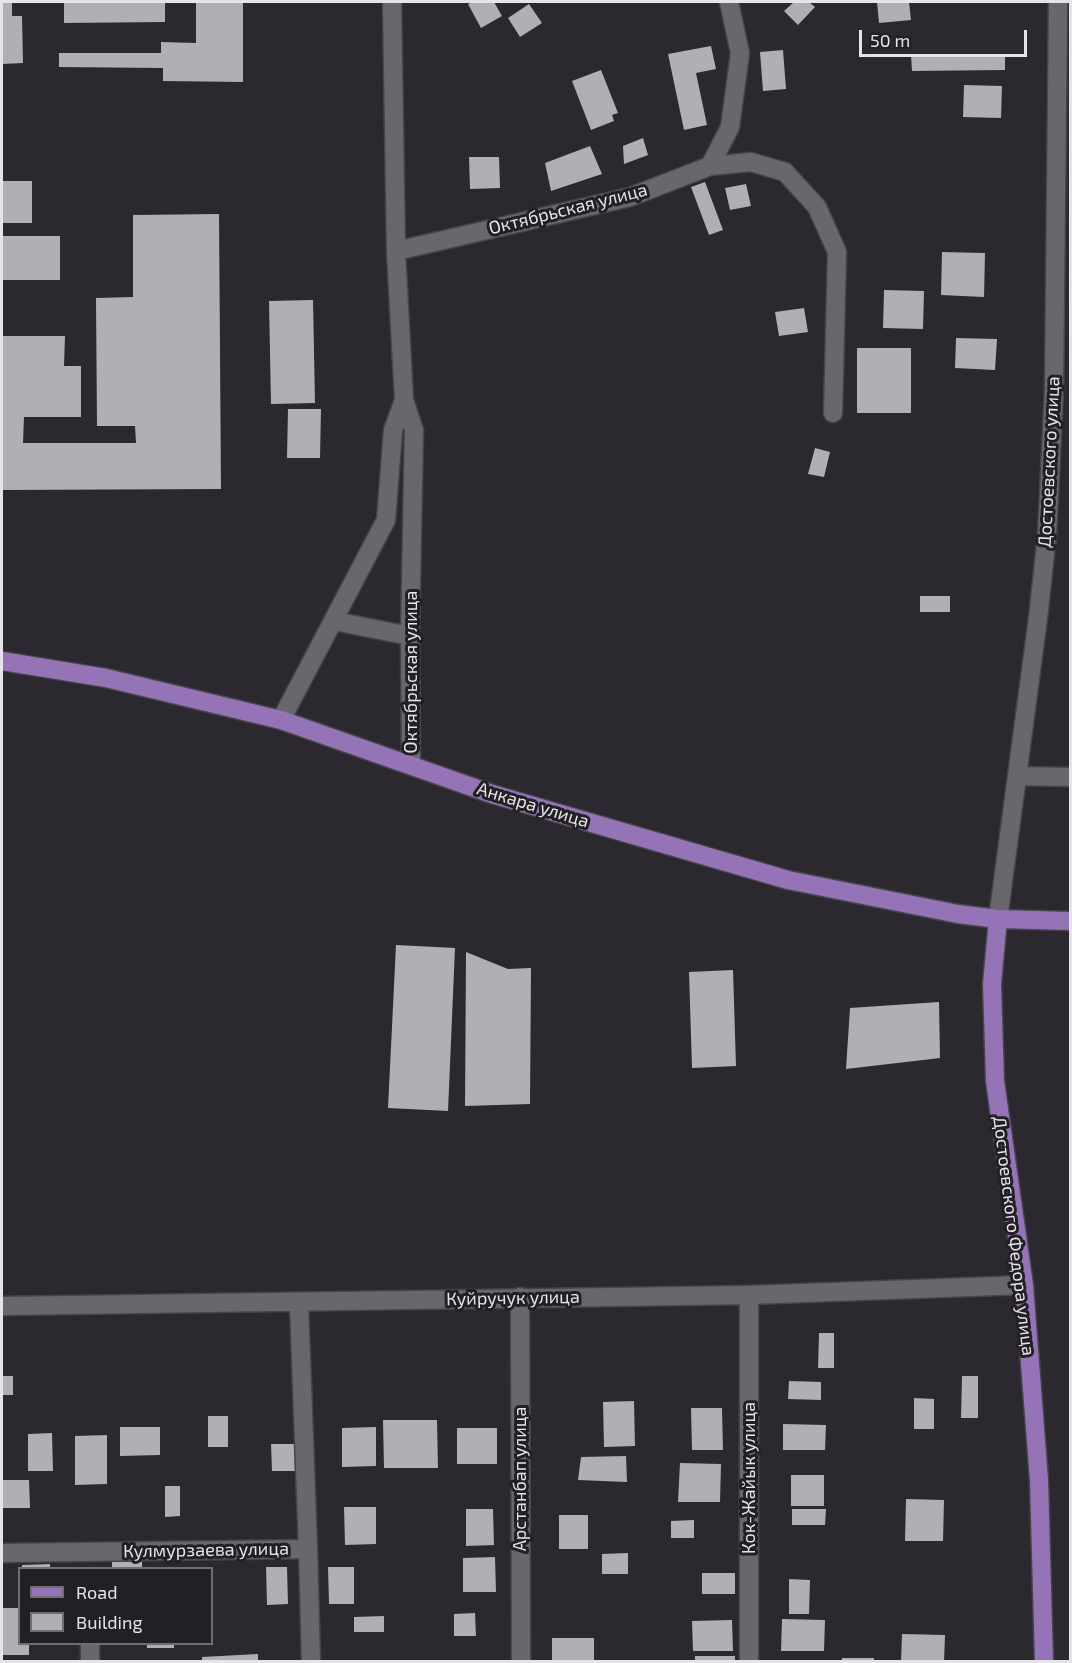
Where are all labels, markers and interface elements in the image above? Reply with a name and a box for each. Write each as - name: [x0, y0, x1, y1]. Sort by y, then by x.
- scale bar: [862, 18, 1030, 56]
- text: 50 m: [870, 29, 910, 51]
- street label: Октябрьская улица: [486, 179, 650, 239]
- street label: Достоевского улица: [1034, 376, 1064, 548]
- street label: Октябрьская улица: [400, 591, 422, 753]
- street label: Анкара улица: [474, 778, 592, 832]
- street label: Достоевского Федора улица: [989, 1115, 1039, 1357]
- street label: Куйручук улица: [446, 1286, 580, 1310]
- street label: Кок-Жайык улица: [738, 1402, 760, 1554]
- street label: Арстанбап улица: [509, 1407, 531, 1551]
- street label: Кулмурзаева улица: [123, 1538, 289, 1562]
- legend: [18, 1567, 213, 1645]
- text: Road: [76, 1581, 117, 1603]
- text: Building: [76, 1611, 143, 1633]

